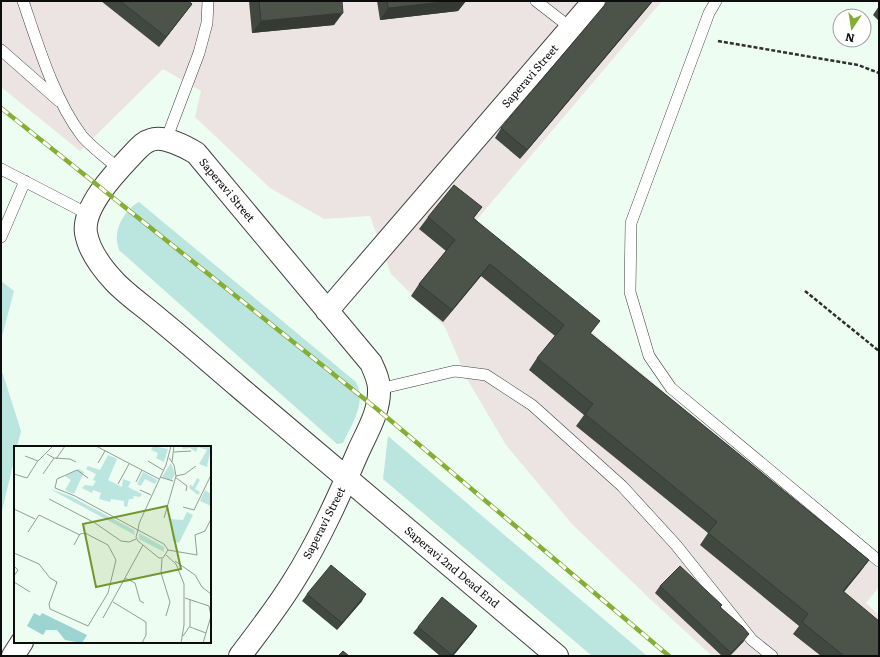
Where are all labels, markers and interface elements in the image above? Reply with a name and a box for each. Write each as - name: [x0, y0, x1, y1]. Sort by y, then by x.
- north arrow: [832, 8, 872, 48]
- text: N: [844, 30, 856, 48]
- street label: Saperavi Street: [497, 40, 562, 110]
- street label: Saperavi Street: [196, 154, 260, 225]
- inset map: [14, 446, 211, 643]
- street label: Saperavi Street: [298, 483, 348, 561]
- street label: Saperavi 2nd Dead End: [402, 522, 504, 611]

